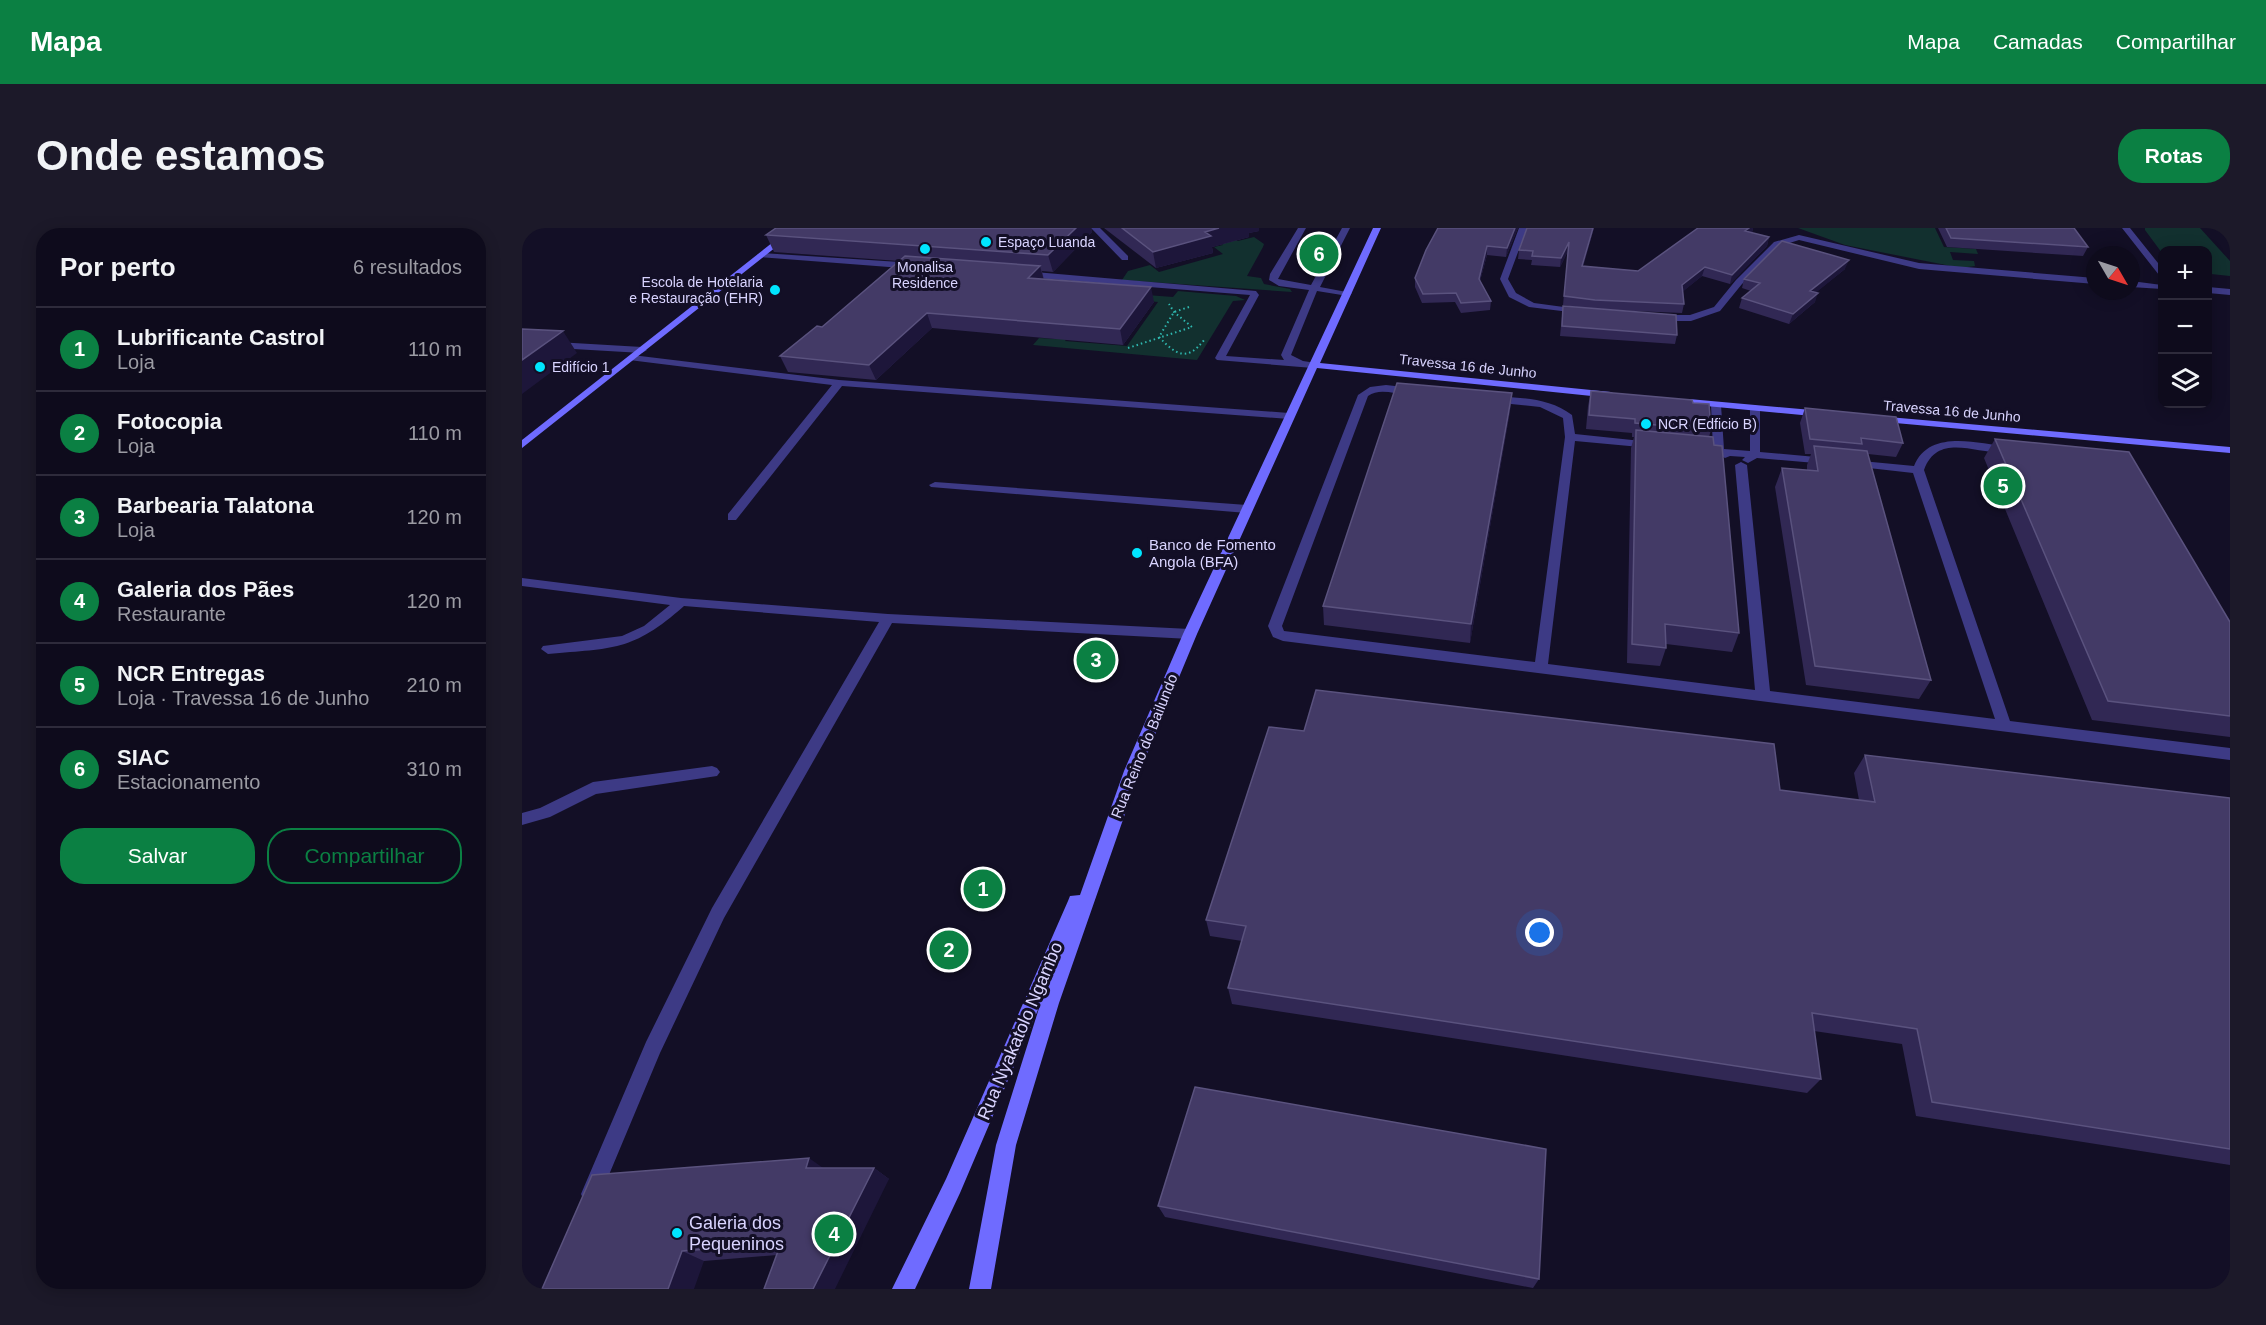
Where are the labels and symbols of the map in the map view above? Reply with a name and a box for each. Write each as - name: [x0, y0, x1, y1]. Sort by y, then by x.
- pin: 6: [1300, 231, 1338, 276]
- place label: Espaço Luanda: [998, 234, 1096, 250]
- marker: Espaço Luanda: [979, 235, 993, 249]
- marker: Monalisa Residence: [918, 242, 932, 256]
- north arrow: [2086, 246, 2140, 300]
- place label: Monalisa Residence: [892, 259, 958, 291]
- place label: Escola de Hotelaria e Restauração (EHR): [629, 274, 763, 306]
- marker: Escola de Hotelaria e Restauração (EHR): [768, 283, 782, 297]
- street label: Travessa 16 de Junho: [1399, 351, 1538, 381]
- place label: Edifício 1: [552, 359, 610, 375]
- marker: Edifício 1: [533, 360, 547, 374]
- street label: Travessa 16 de Junho: [1883, 397, 2022, 425]
- place label: NCR (Edficio B): [1658, 416, 1757, 432]
- marker: NCR (Edficio B): [1639, 417, 1653, 431]
- pin: 5: [1984, 464, 2022, 508]
- place label: Banco de Fomento Angola (BFA): [1149, 536, 1276, 570]
- marker: Banco de Fomento Angola (BFA): [1130, 546, 1144, 560]
- pin: 3: [1076, 638, 1116, 682]
- street label: Rua Reino do Bailundo: [1107, 671, 1181, 821]
- pin: 1: [964, 866, 1002, 912]
- your location: [1525, 918, 1554, 947]
- pin: 2: [930, 928, 968, 972]
- street label: Rua Nyakatolo Ngambo: [973, 939, 1067, 1123]
- pin: 4: [814, 1212, 854, 1256]
- place label: Galeria dos Pequeninos: [689, 1213, 784, 1254]
- marker: Galeria dos Pequeninos: [670, 1226, 684, 1240]

